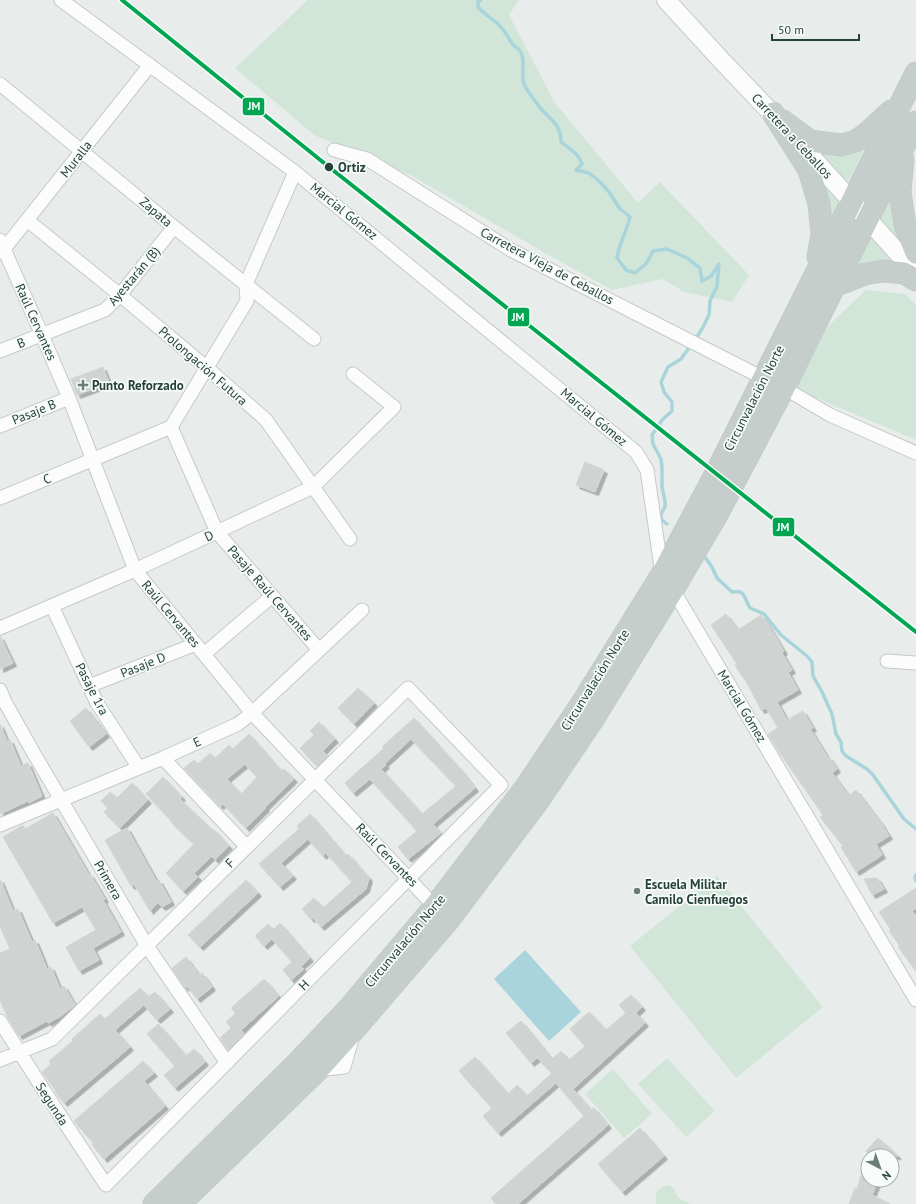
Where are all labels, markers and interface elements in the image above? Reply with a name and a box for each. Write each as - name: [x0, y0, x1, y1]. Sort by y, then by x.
- scale bar: [772, 16, 859, 42]
- text: 50 m: [778, 22, 804, 37]
- street label: Carretera a Ceballos: [748, 90, 836, 182]
- line badge: JM: [242, 97, 265, 116]
- text: JM: [247, 99, 260, 113]
- street label: Muralla: [56, 137, 96, 181]
- place label: Ortiz: [338, 159, 366, 176]
- marker: Ortiz: [323, 161, 335, 173]
- street label: Marcial Gómez: [307, 179, 381, 244]
- street label: Zapata: [136, 193, 176, 231]
- street label: Carretera Vieja de Ceballos: [477, 224, 617, 308]
- street label: Ayestarán (B): [104, 243, 164, 309]
- street label: Raúl Cervantes: [11, 281, 61, 363]
- line badge: JM: [507, 307, 530, 327]
- text: JM: [511, 310, 524, 324]
- street label: Prolongación Futura: [155, 323, 251, 409]
- street label: B: [14, 334, 28, 352]
- street label: Circunvalación Norte: [720, 342, 788, 454]
- place label: Punto Reforzado: [92, 377, 184, 394]
- marker: Punto Reforzado: [77, 379, 89, 391]
- street label: Marcial Gómez: [557, 384, 631, 450]
- street label: Pasaje B: [9, 395, 59, 429]
- street label: C: [40, 470, 54, 488]
- line badge: JM: [772, 517, 795, 537]
- text: JM: [776, 520, 789, 534]
- street label: D: [202, 526, 216, 546]
- street label: Pasaje Raúl Cervantes: [224, 542, 316, 644]
- street label: Raúl Cervantes: [138, 577, 204, 651]
- street label: Circunvalación Norte: [557, 626, 633, 734]
- street label: Pasaje D: [118, 648, 168, 682]
- street label: Pasaje 1ra: [72, 660, 112, 718]
- street label: Marcial Gómez: [714, 666, 770, 746]
- street label: E: [190, 733, 204, 751]
- street label: Raúl Cervantes: [352, 819, 422, 891]
- street label: F: [222, 854, 239, 871]
- street label: Primera: [90, 857, 126, 903]
- place label: Escuela Militar Camilo Cienfuegos: [645, 876, 749, 908]
- marker: Escuela Militar Camilo Cienfuegos: [632, 886, 642, 896]
- street label: Circunvalación Norte: [361, 891, 449, 991]
- street label: H: [295, 976, 313, 994]
- street label: Segunda: [32, 1079, 72, 1129]
- north arrow: [860, 1148, 900, 1188]
- text: N: [879, 1168, 894, 1183]

